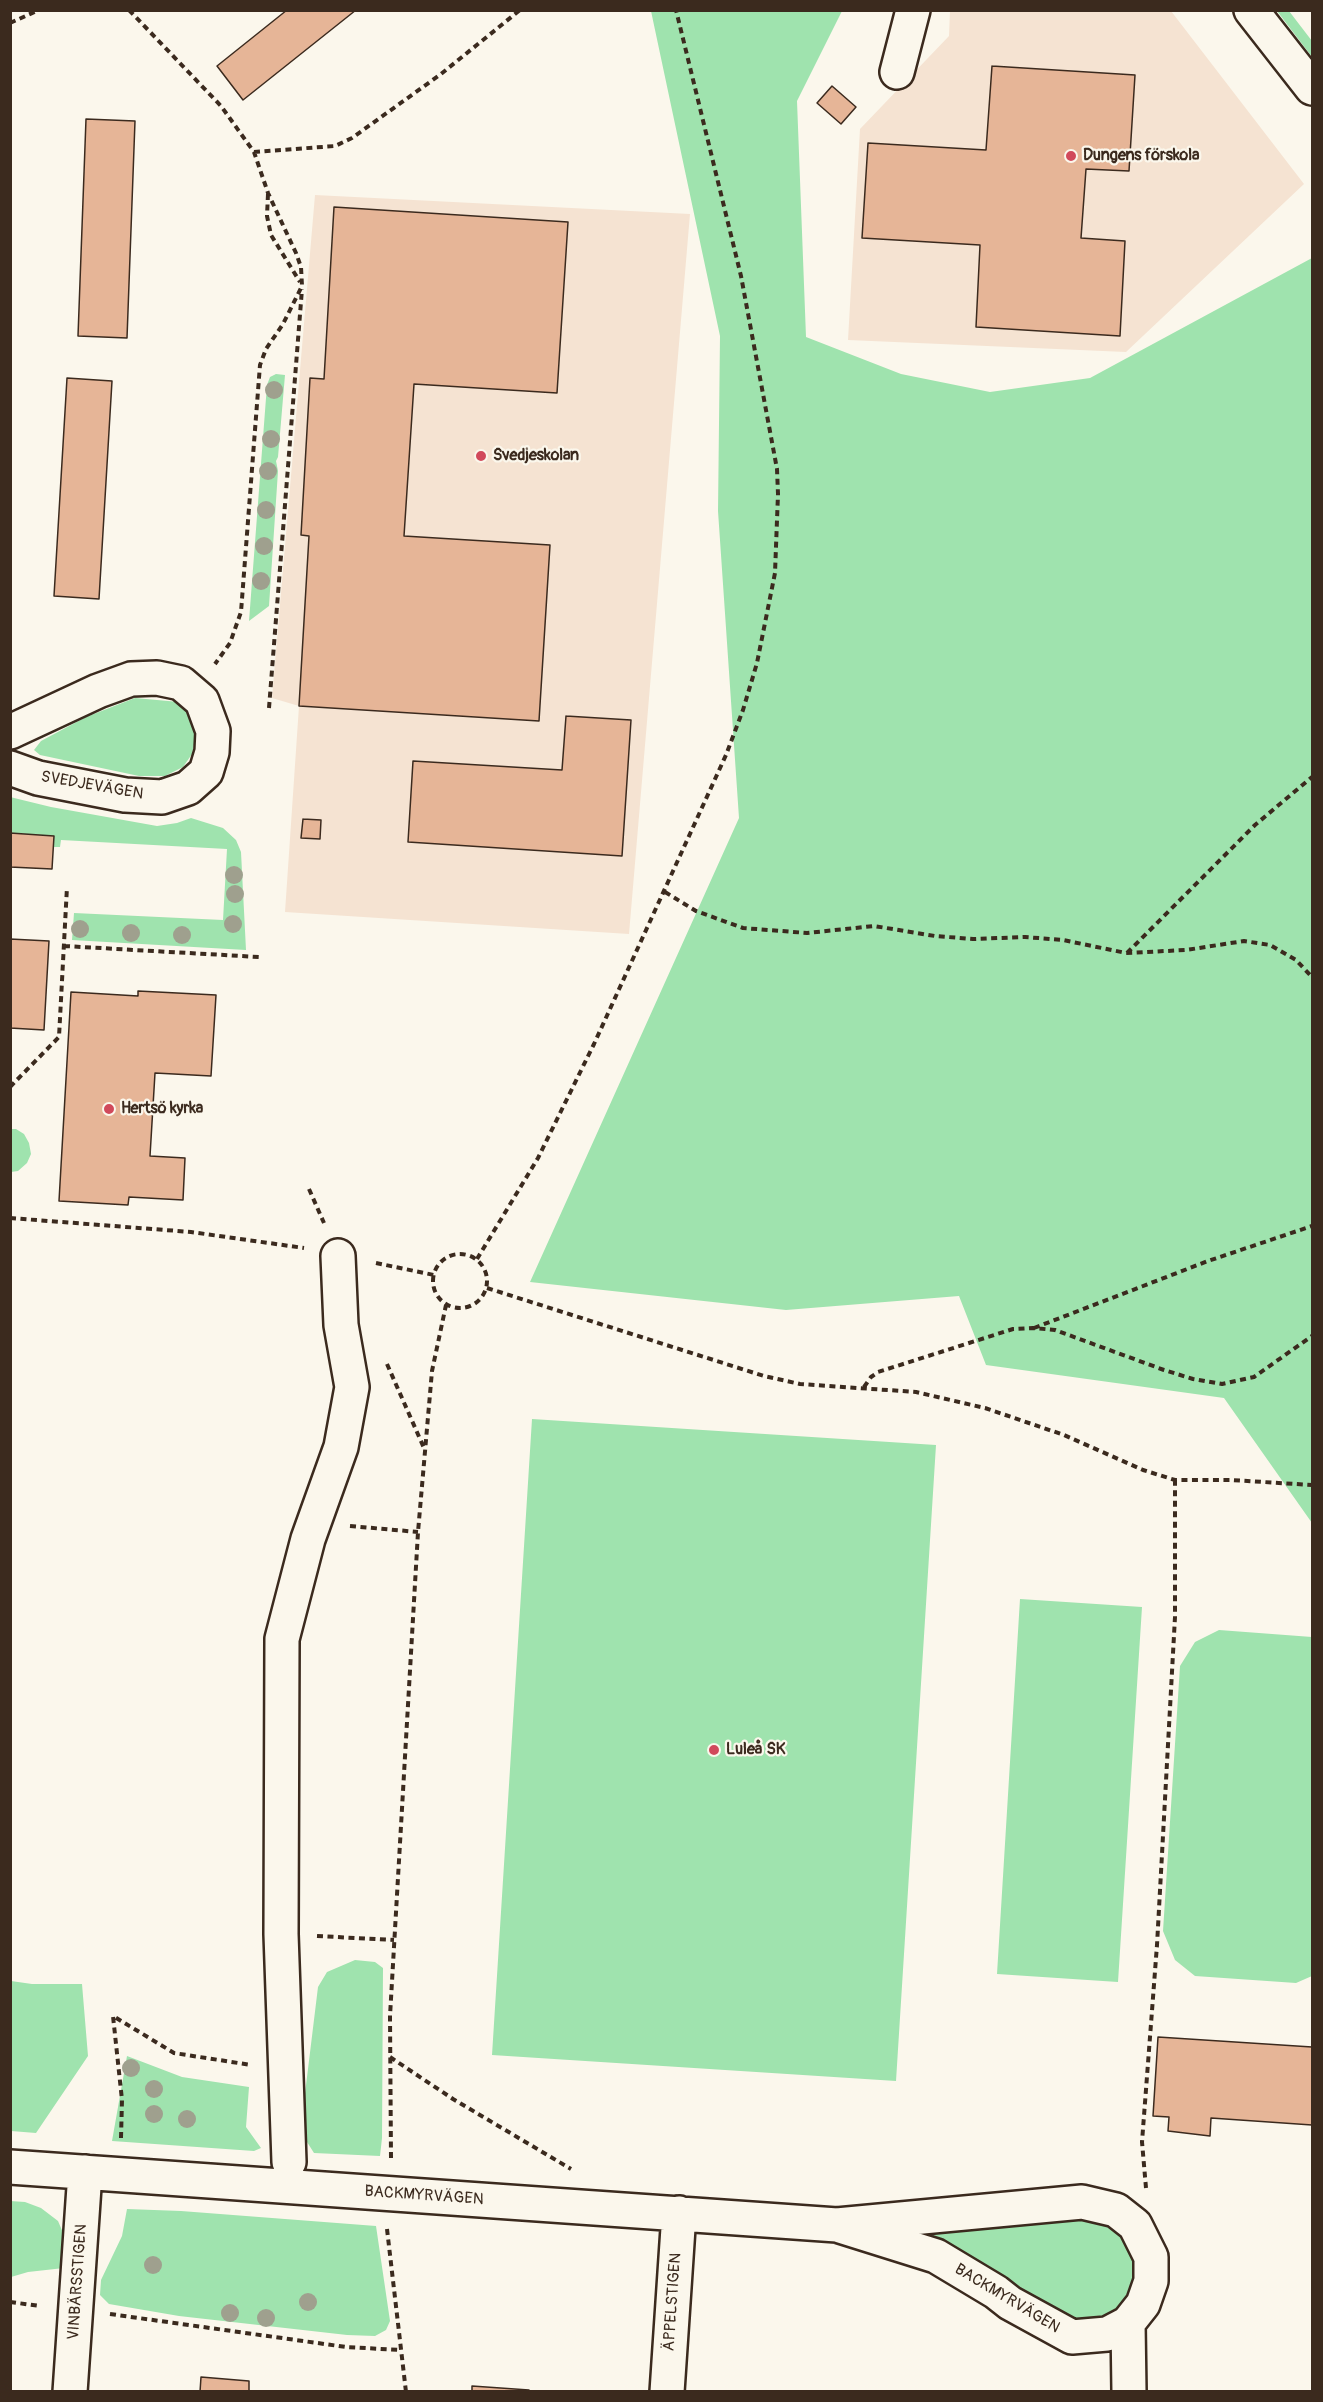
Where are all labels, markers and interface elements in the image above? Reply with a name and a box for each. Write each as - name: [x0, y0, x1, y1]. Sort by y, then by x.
- place label: Dungens förskola: [1083, 146, 1199, 166]
- marker: Dungens förskola: [1064, 149, 1078, 163]
- place label: Svedjeskolan: [493, 446, 579, 466]
- marker: Svedjeskolan: [474, 449, 488, 463]
- street label: SVEDJEVÄGEN: [39, 768, 145, 804]
- place label: Hertsö kyrka: [121, 1099, 203, 1119]
- marker: Hertsö kyrka: [102, 1102, 116, 1116]
- place label: Luleå SK: [726, 1740, 785, 1760]
- marker: Luleå SK: [707, 1743, 721, 1757]
- street label: BACKMYRVÄGEN: [364, 2182, 484, 2210]
- street label: VINBÄRSSTIGEN: [64, 2223, 92, 2341]
- street label: ÄPPELSTIGEN: [660, 2252, 686, 2352]
- street label: BACKMYRVÄGEN: [951, 2260, 1063, 2338]

